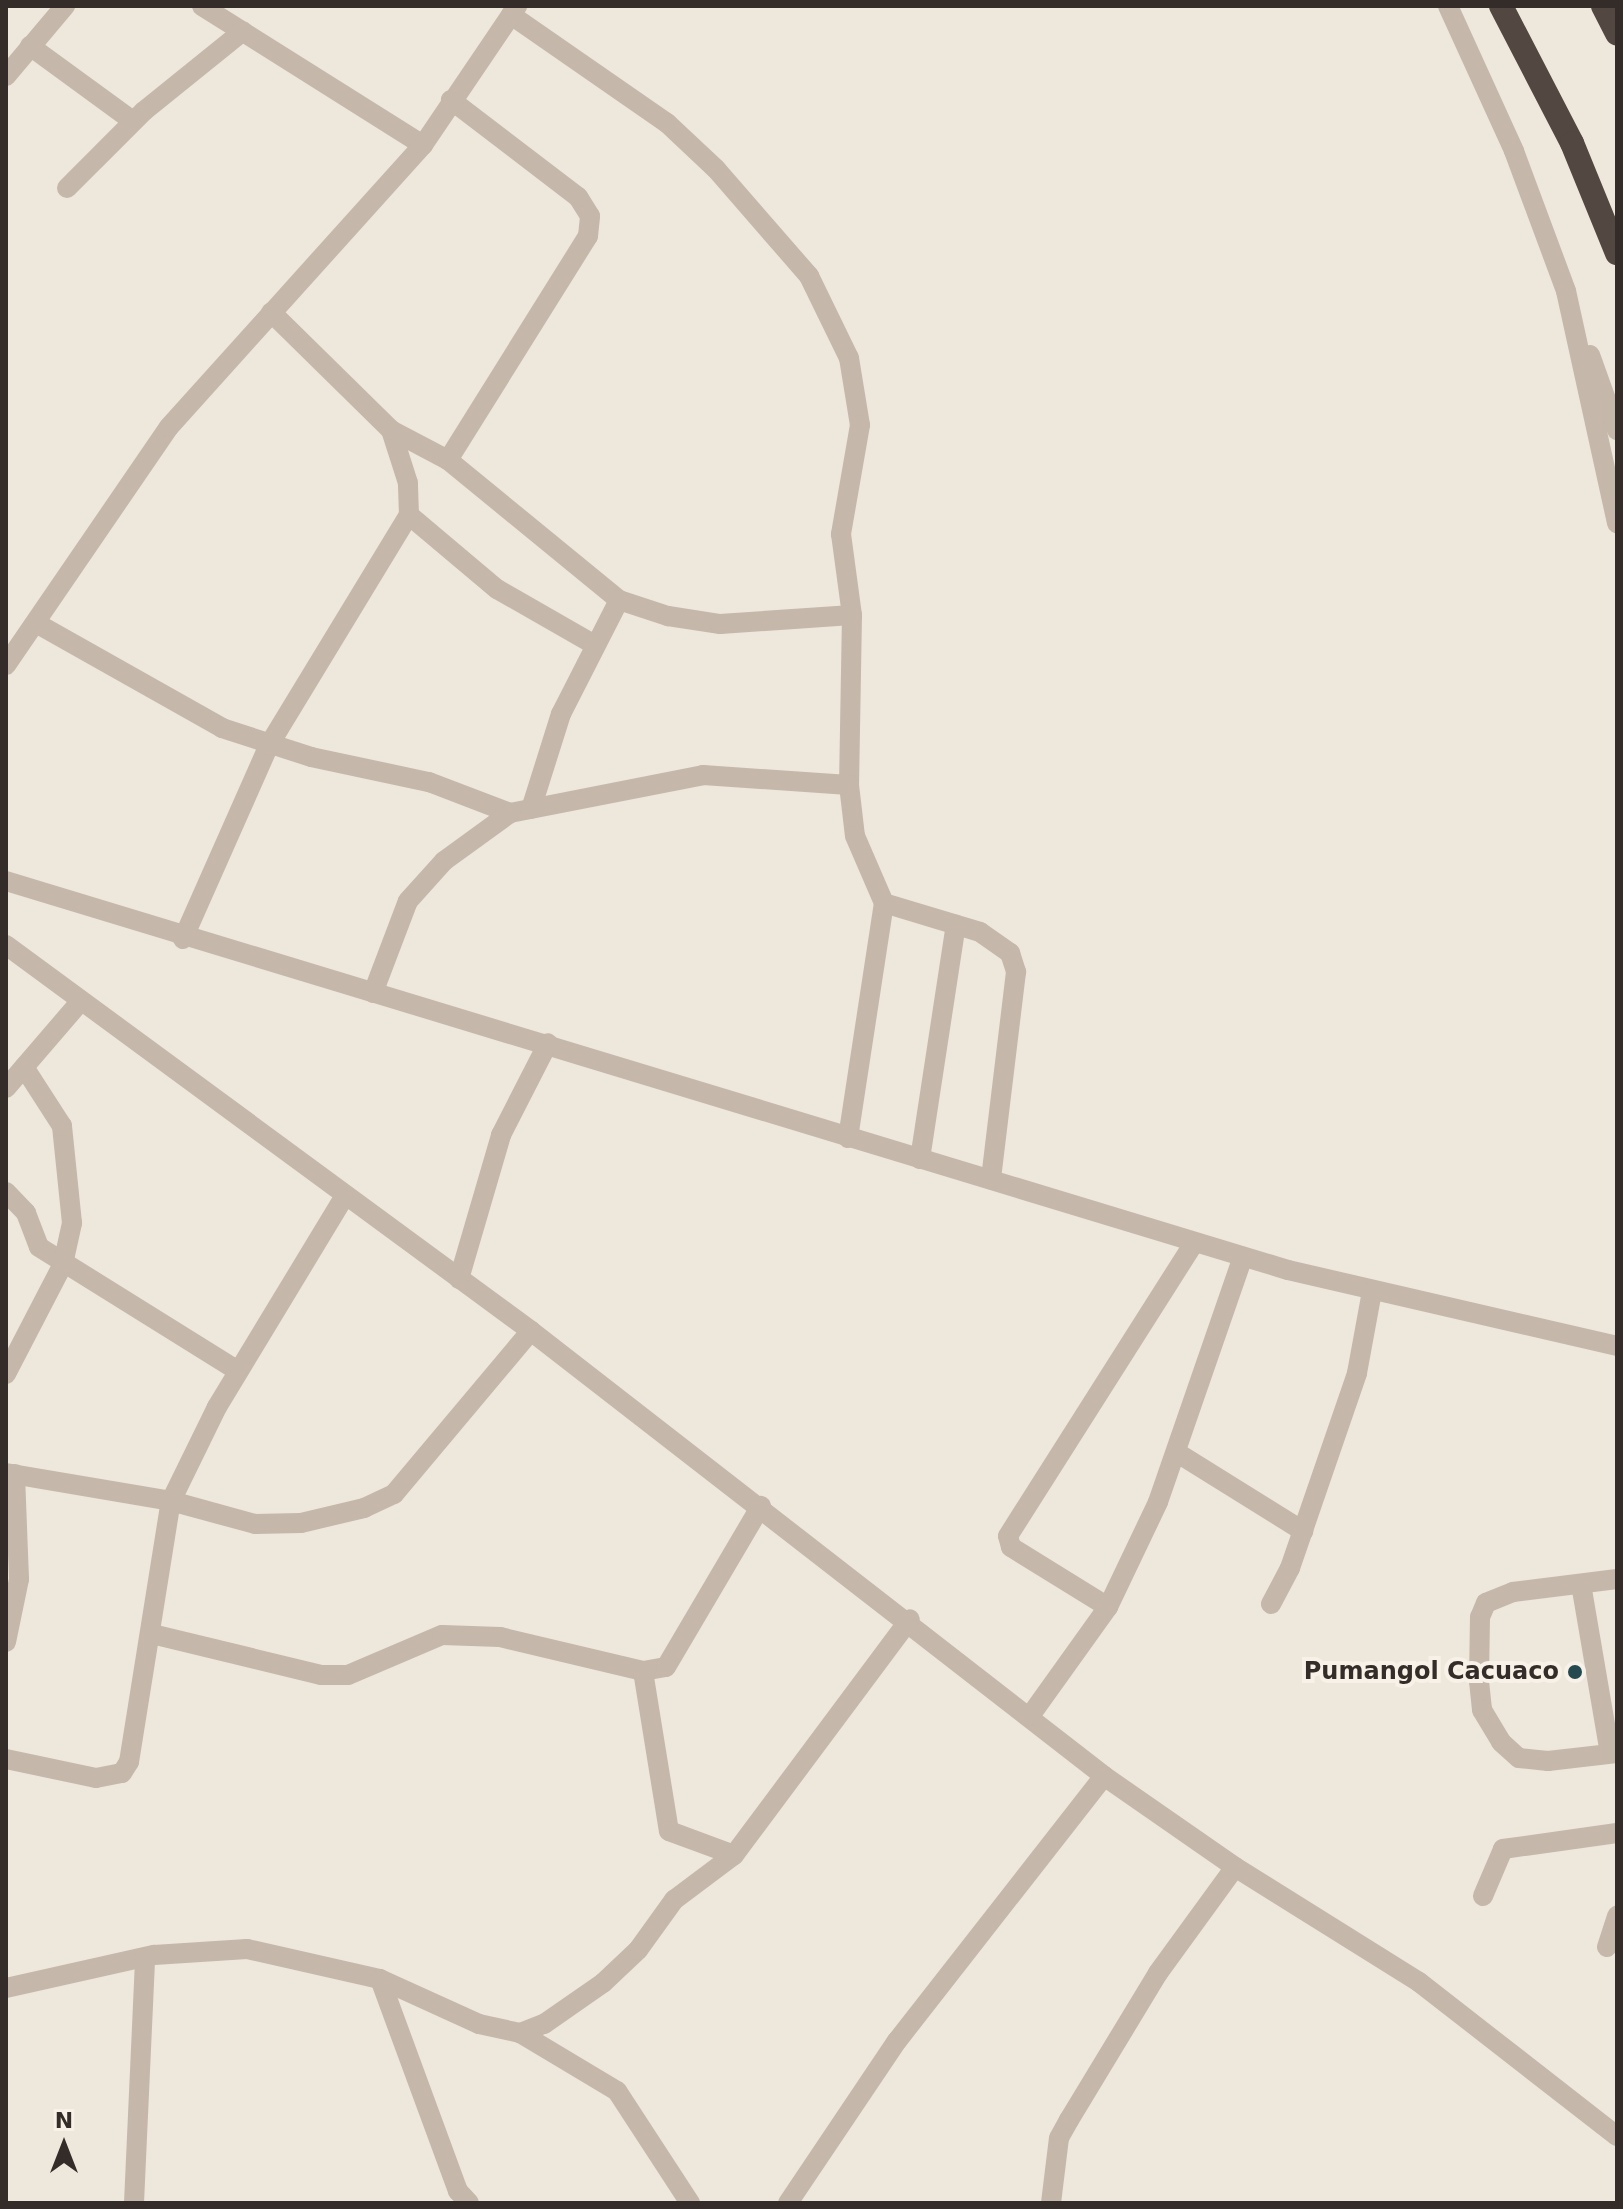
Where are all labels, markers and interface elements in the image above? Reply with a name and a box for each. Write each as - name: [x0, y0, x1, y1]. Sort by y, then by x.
- place label: Pumangol Cacuaco: [1304, 1658, 1559, 1686]
- marker: Pumangol Cacuaco: [1566, 1663, 1584, 1681]
- north arrow: [24, 2105, 104, 2185]
- text: N: [55, 2108, 73, 2133]

